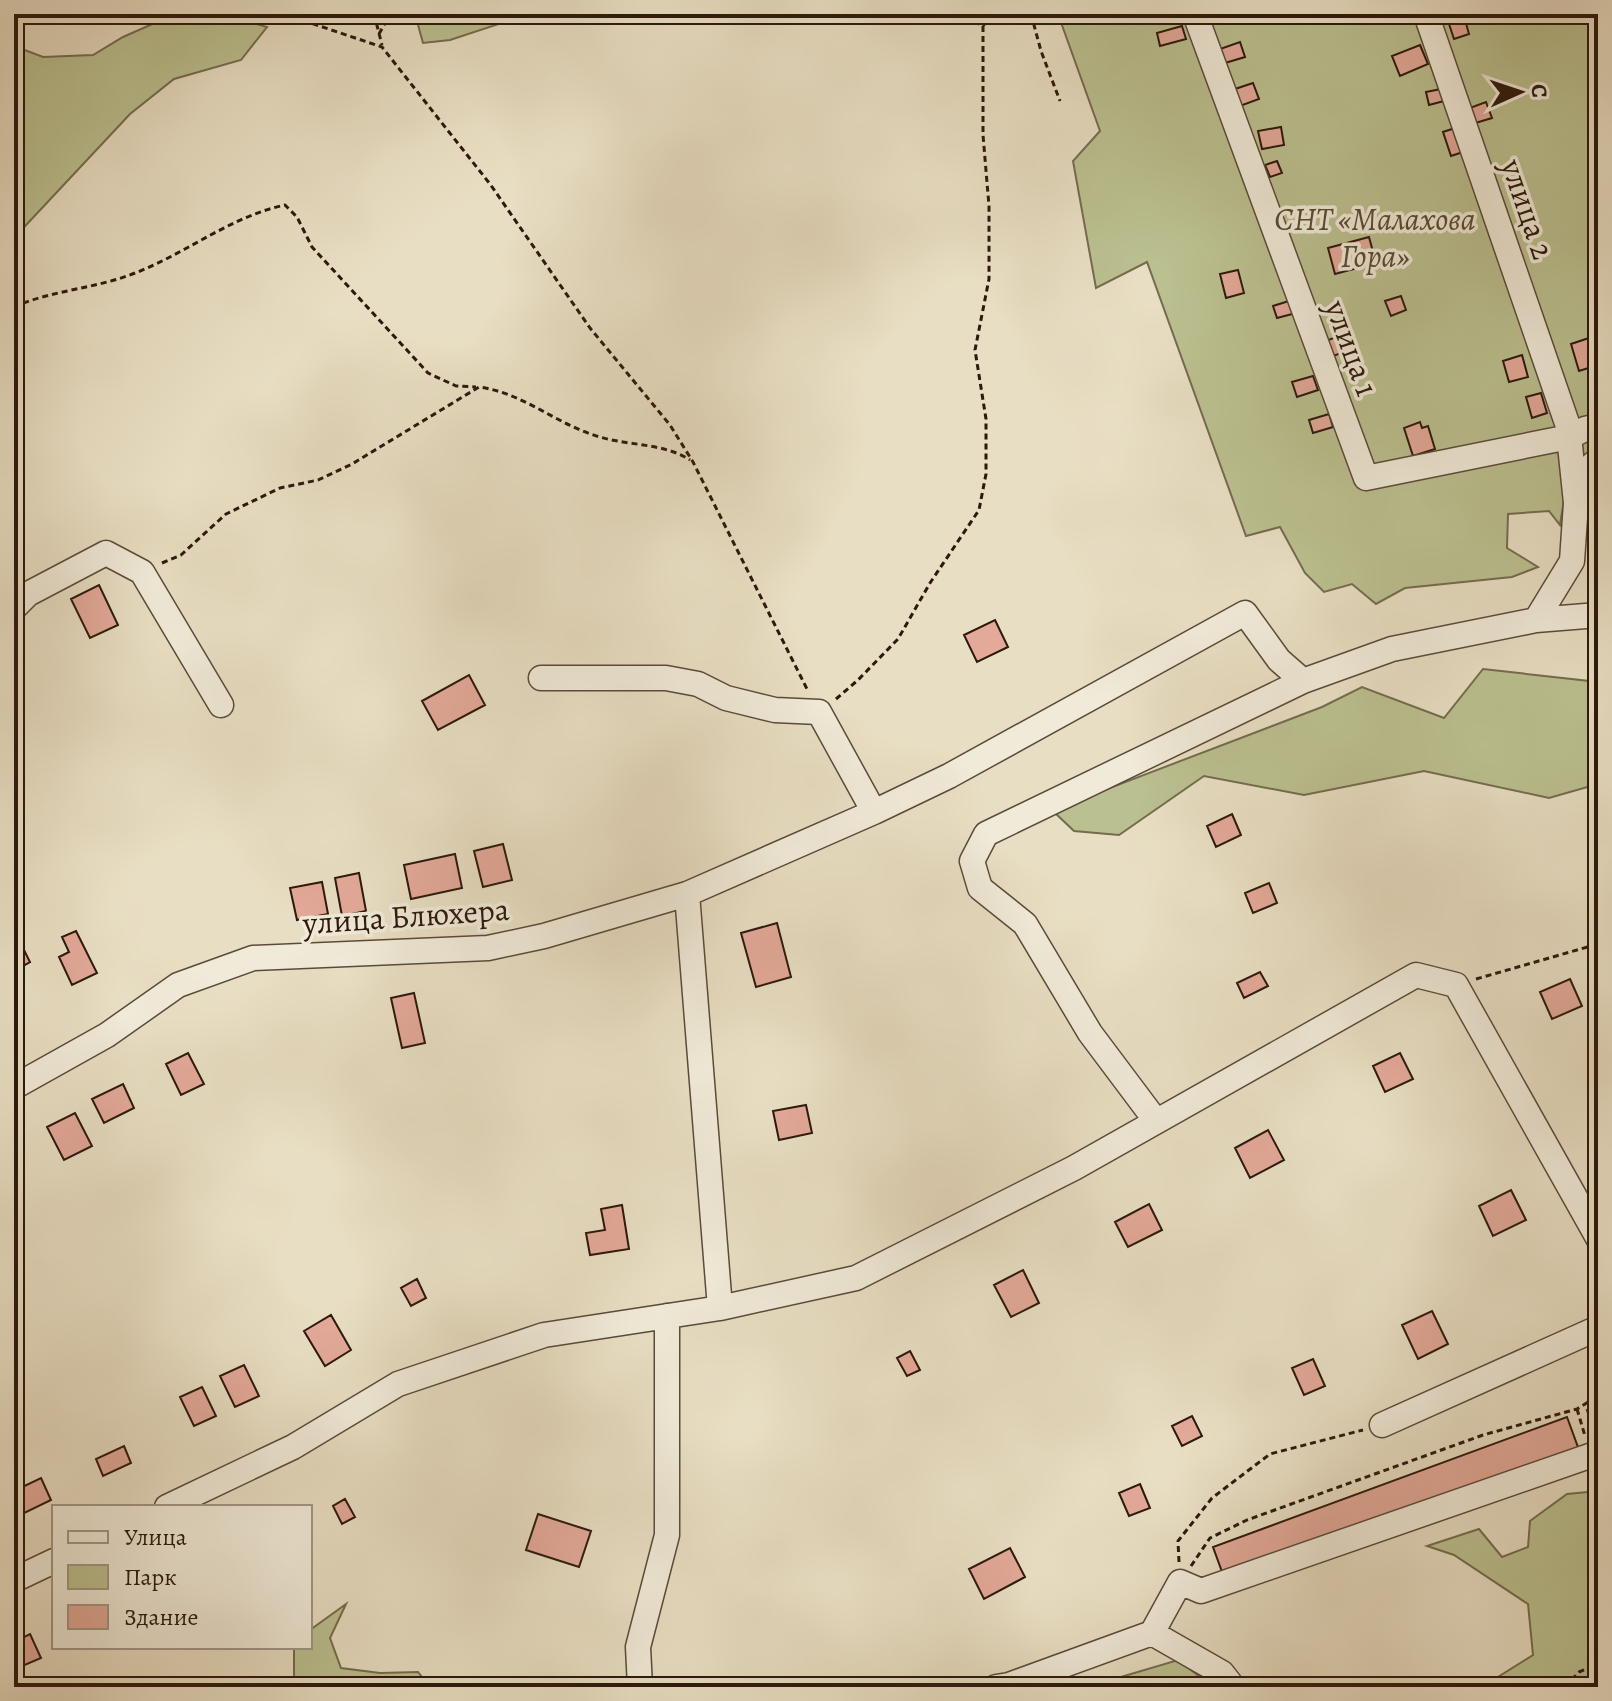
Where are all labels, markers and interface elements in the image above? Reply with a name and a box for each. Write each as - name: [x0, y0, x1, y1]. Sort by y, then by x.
- north arrow: [1480, 52, 1560, 132]
- text: С: [1524, 83, 1554, 99]
- street label: улица 2: [1490, 152, 1566, 265]
- park label: СНТ «Малахова Гора»: [1274, 197, 1476, 278]
- street label: улица 1: [1314, 293, 1390, 402]
- street label: улица Блюхера: [300, 887, 511, 945]
- legend: [52, 1505, 312, 1649]
- text: Улица: [124, 1521, 187, 1553]
- text: Парк: [124, 1561, 177, 1593]
- text: Здание: [124, 1601, 199, 1633]

